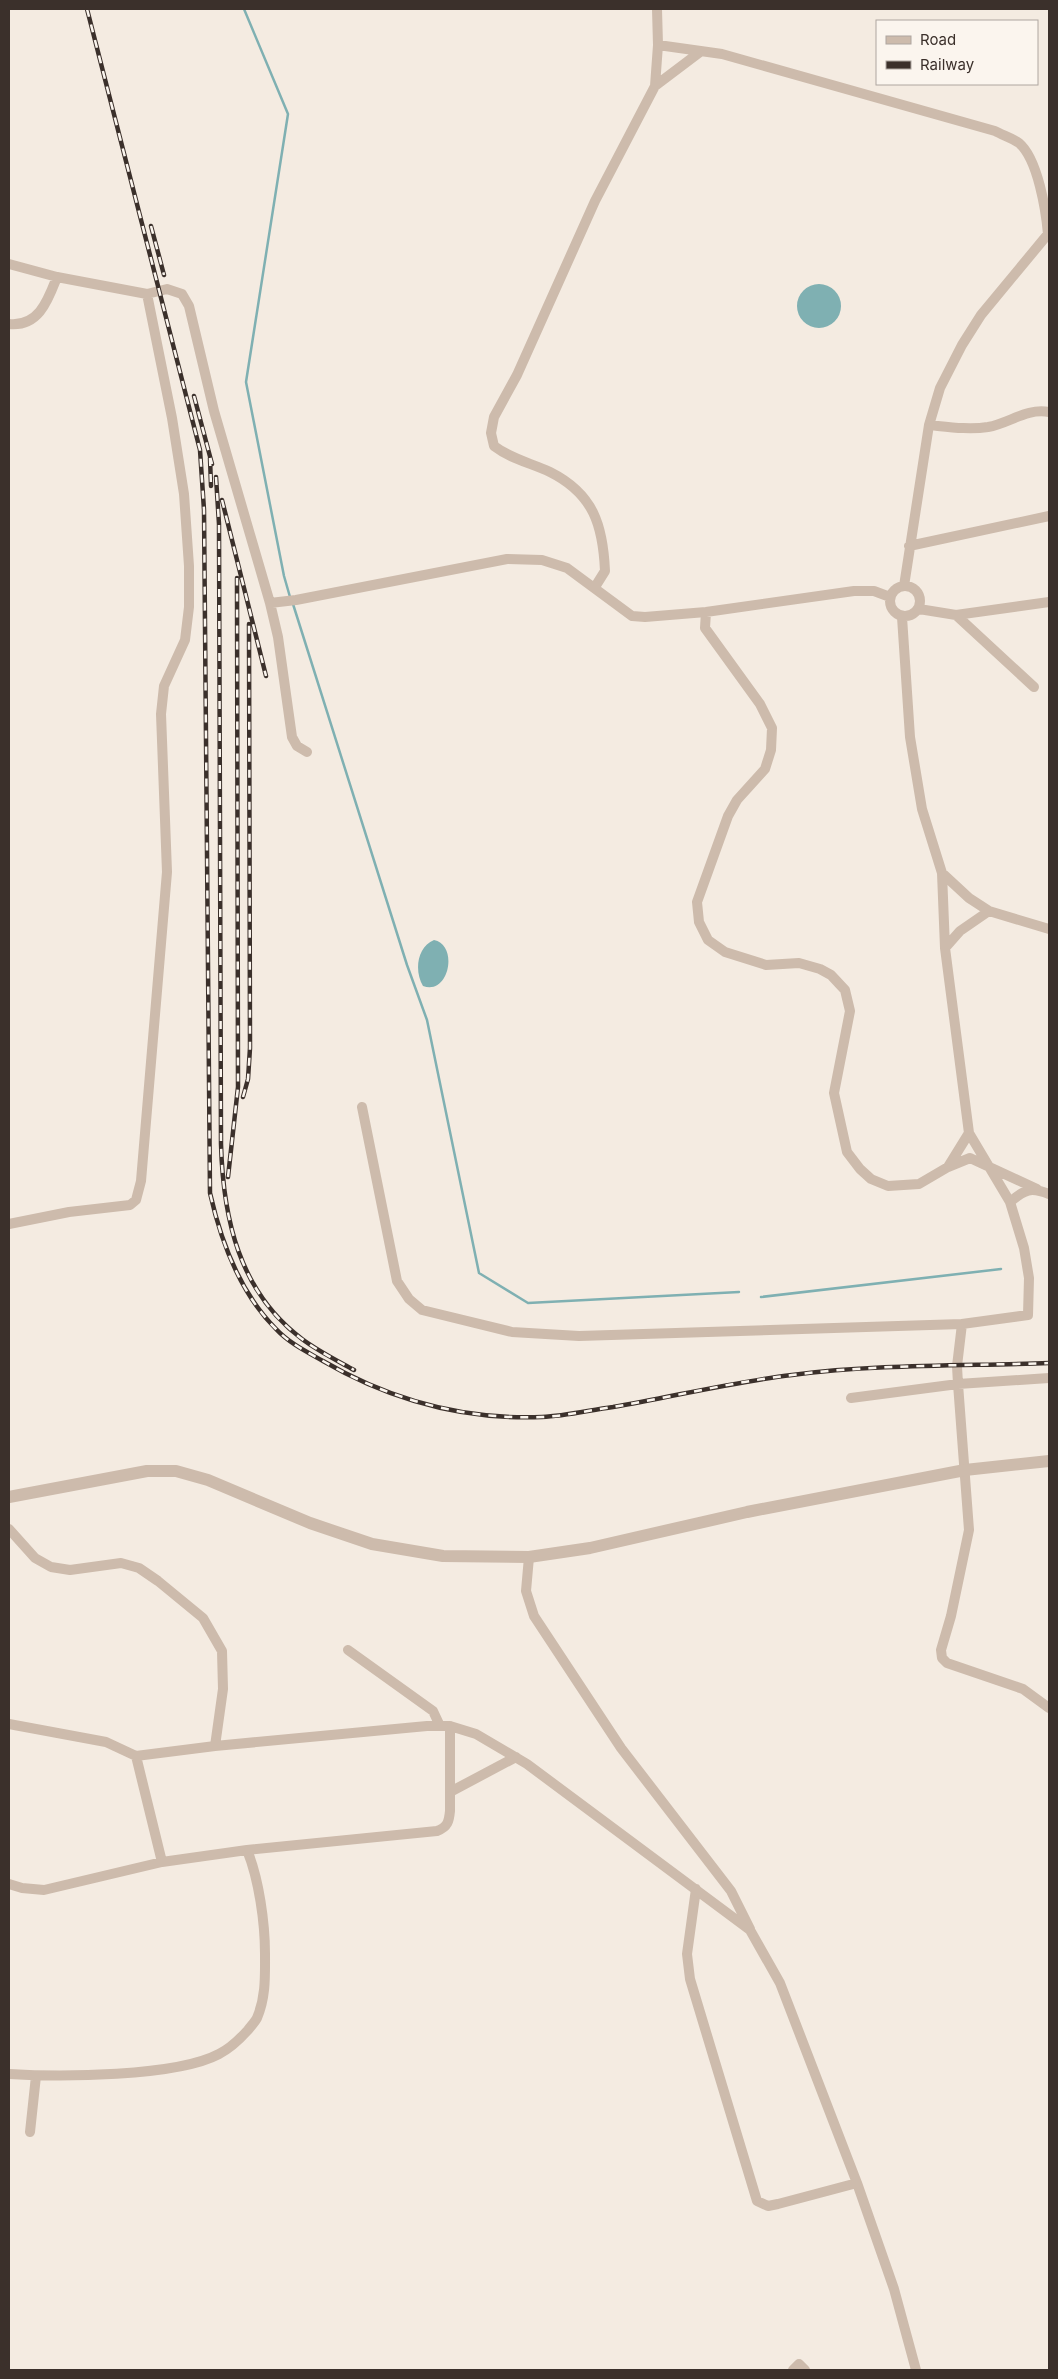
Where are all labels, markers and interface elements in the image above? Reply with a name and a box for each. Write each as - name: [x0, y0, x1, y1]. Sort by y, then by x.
- legend: [876, 20, 1038, 85]
- text: Road: [920, 30, 956, 49]
- text: Railway: [920, 55, 975, 74]

